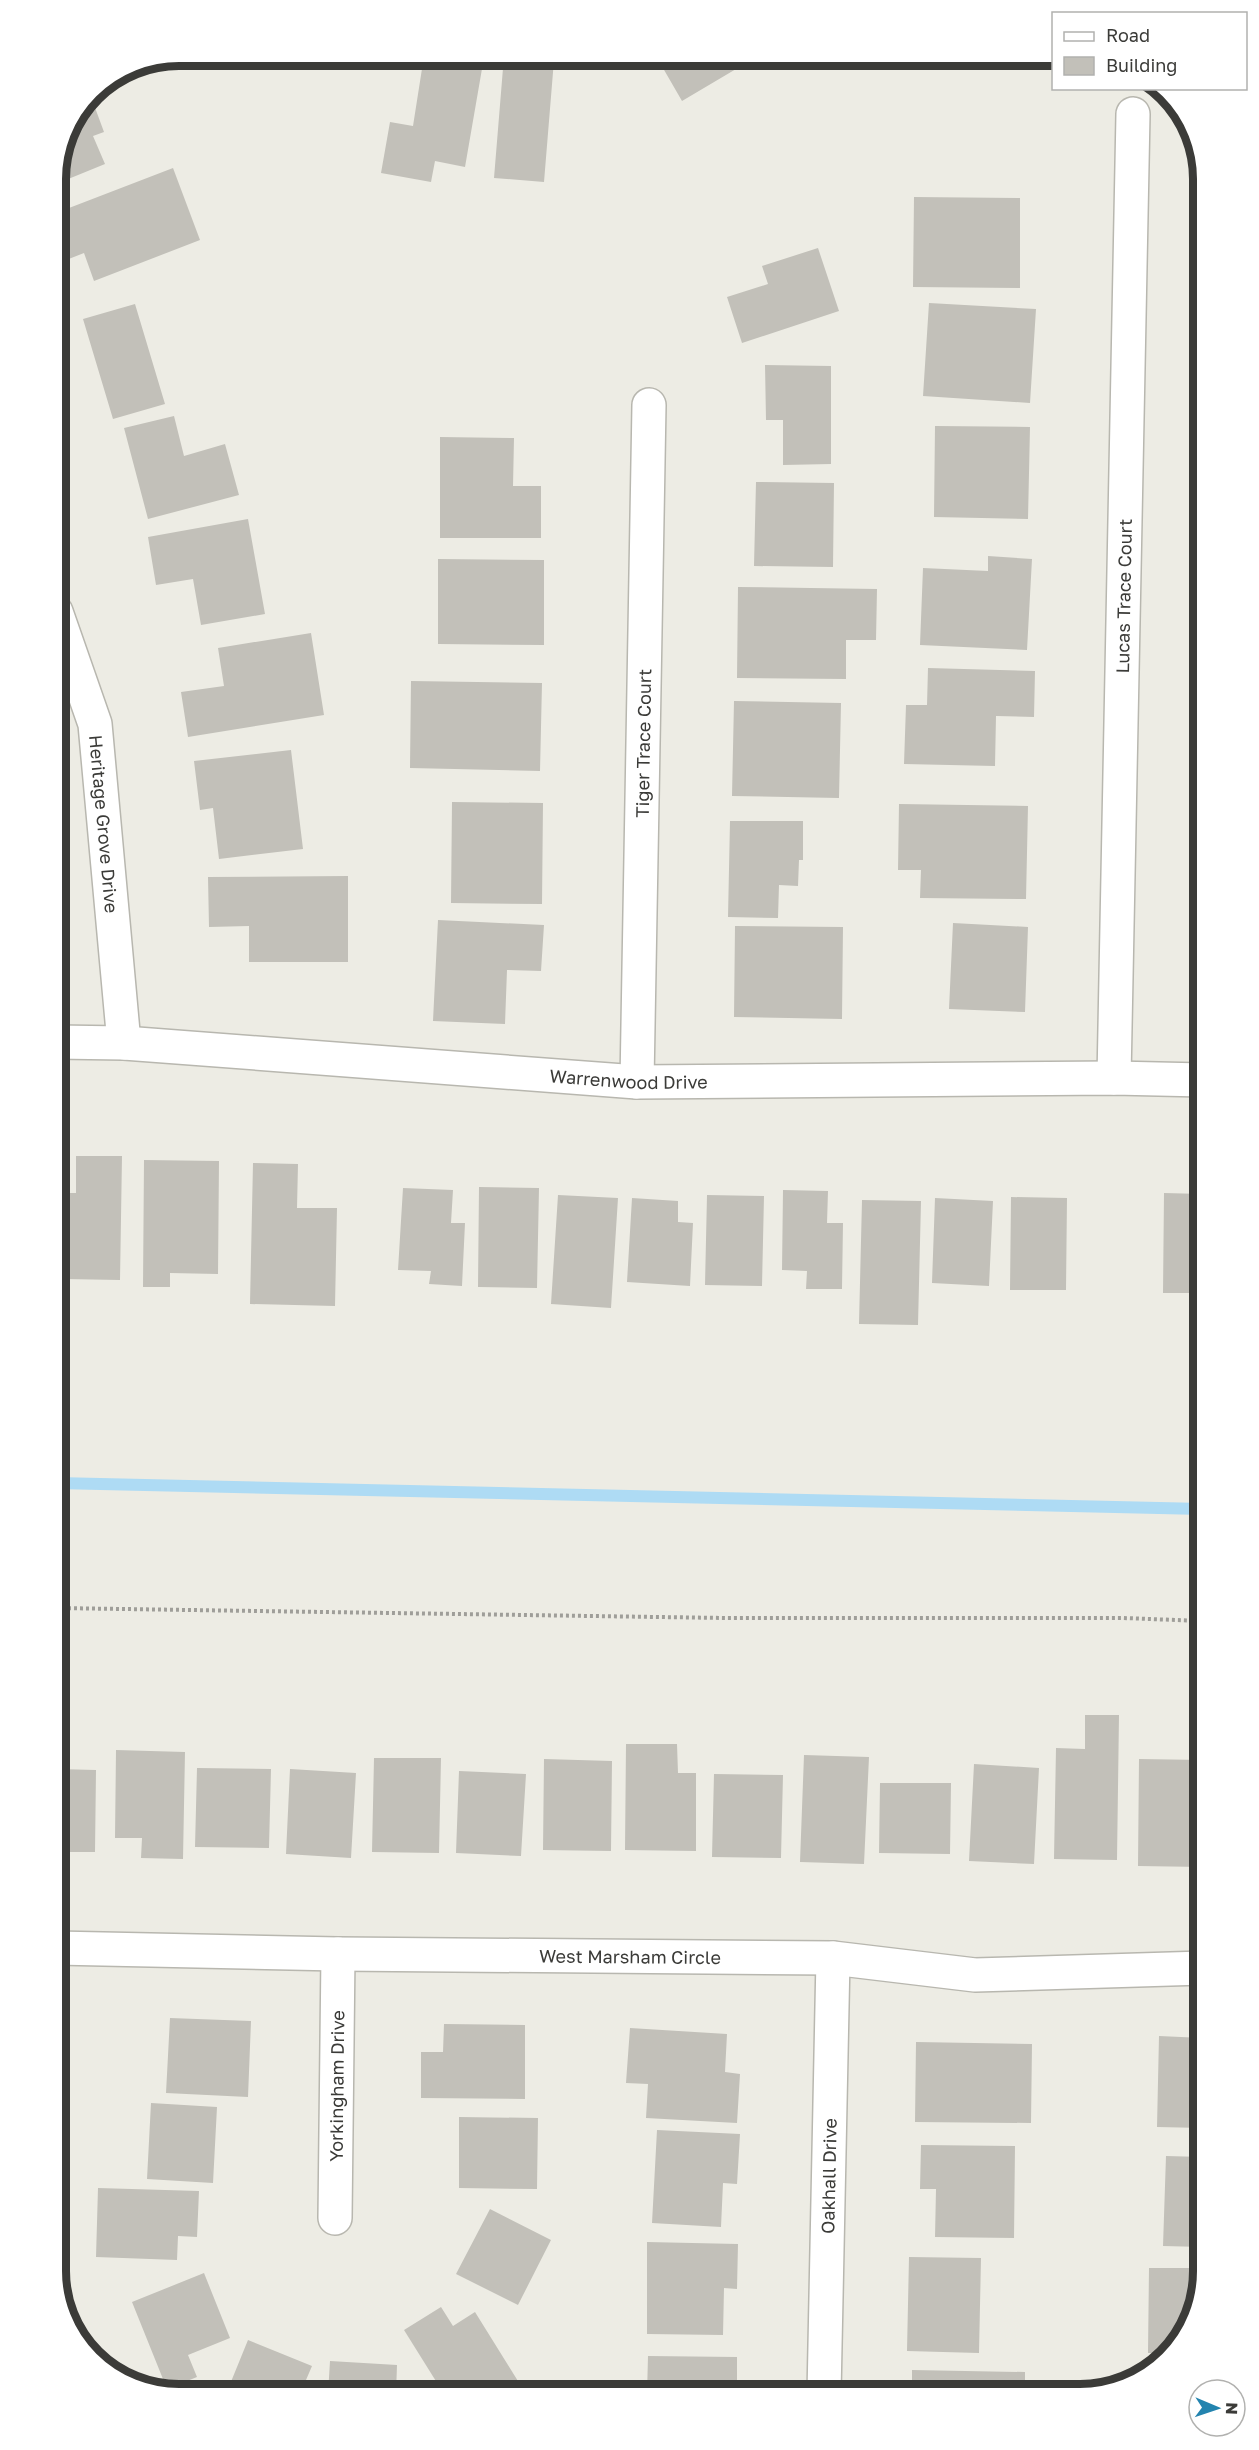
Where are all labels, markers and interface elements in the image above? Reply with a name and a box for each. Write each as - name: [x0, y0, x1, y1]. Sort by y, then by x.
- legend: [1052, 12, 1247, 90]
- text: Road: [1106, 24, 1150, 46]
- text: Building: [1106, 54, 1177, 76]
- street label: Lucas Trace Court: [1111, 519, 1136, 674]
- street label: Tiger Trace Court: [631, 668, 655, 818]
- street label: Heritage Grove Drive: [85, 734, 123, 914]
- street label: Warrenwood Drive: [549, 1064, 708, 1093]
- street label: West Marsham Circle: [539, 1945, 721, 1968]
- street label: Yorkingham Drive: [325, 2010, 348, 2162]
- street label: Oakhall Drive: [816, 2118, 841, 2234]
- north arrow: [1187, 2378, 1247, 2438]
- text: N: [1222, 2402, 1242, 2415]

